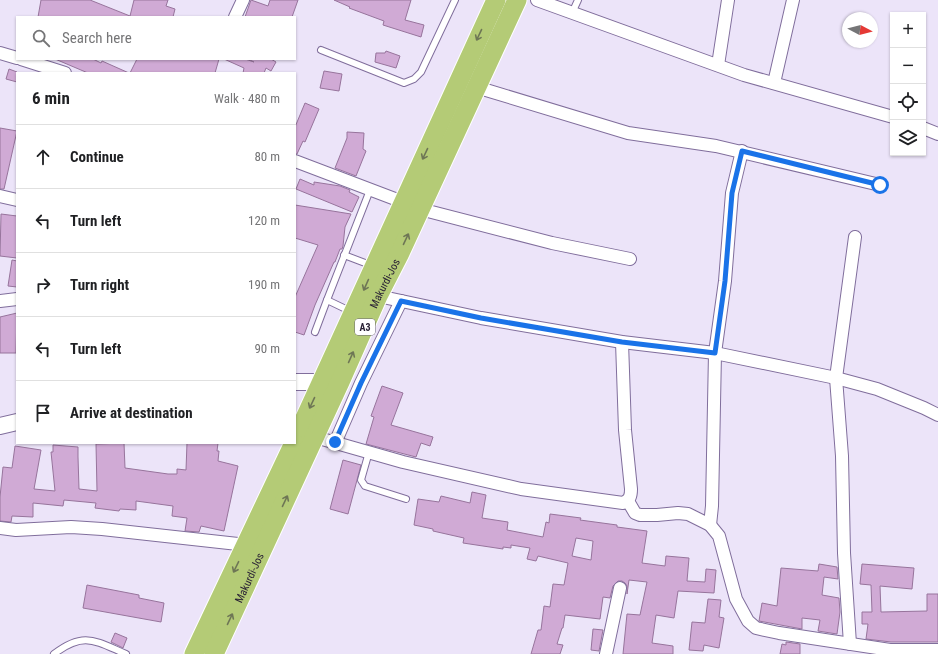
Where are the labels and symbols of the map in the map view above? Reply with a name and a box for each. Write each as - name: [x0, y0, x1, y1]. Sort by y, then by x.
- north arrow: [842, 12, 878, 48]
- one-way arrow: [475, 29, 483, 41]
- one-way arrow: [421, 147, 428, 159]
- route start: [871, 176, 889, 194]
- one-way arrow: [403, 234, 410, 246]
- street label: Makurdi-Jos: [367, 256, 403, 310]
- one-way arrow: [362, 278, 369, 290]
- road number: A3: [355, 319, 375, 335]
- one-way arrow: [348, 352, 355, 364]
- one-way arrow: [308, 397, 315, 409]
- route end: [326, 433, 344, 451]
- one-way arrow: [282, 495, 289, 507]
- street label: Makurdi-Jos: [232, 551, 267, 605]
- one-way arrow: [232, 561, 239, 573]
- one-way arrow: [227, 613, 234, 625]

